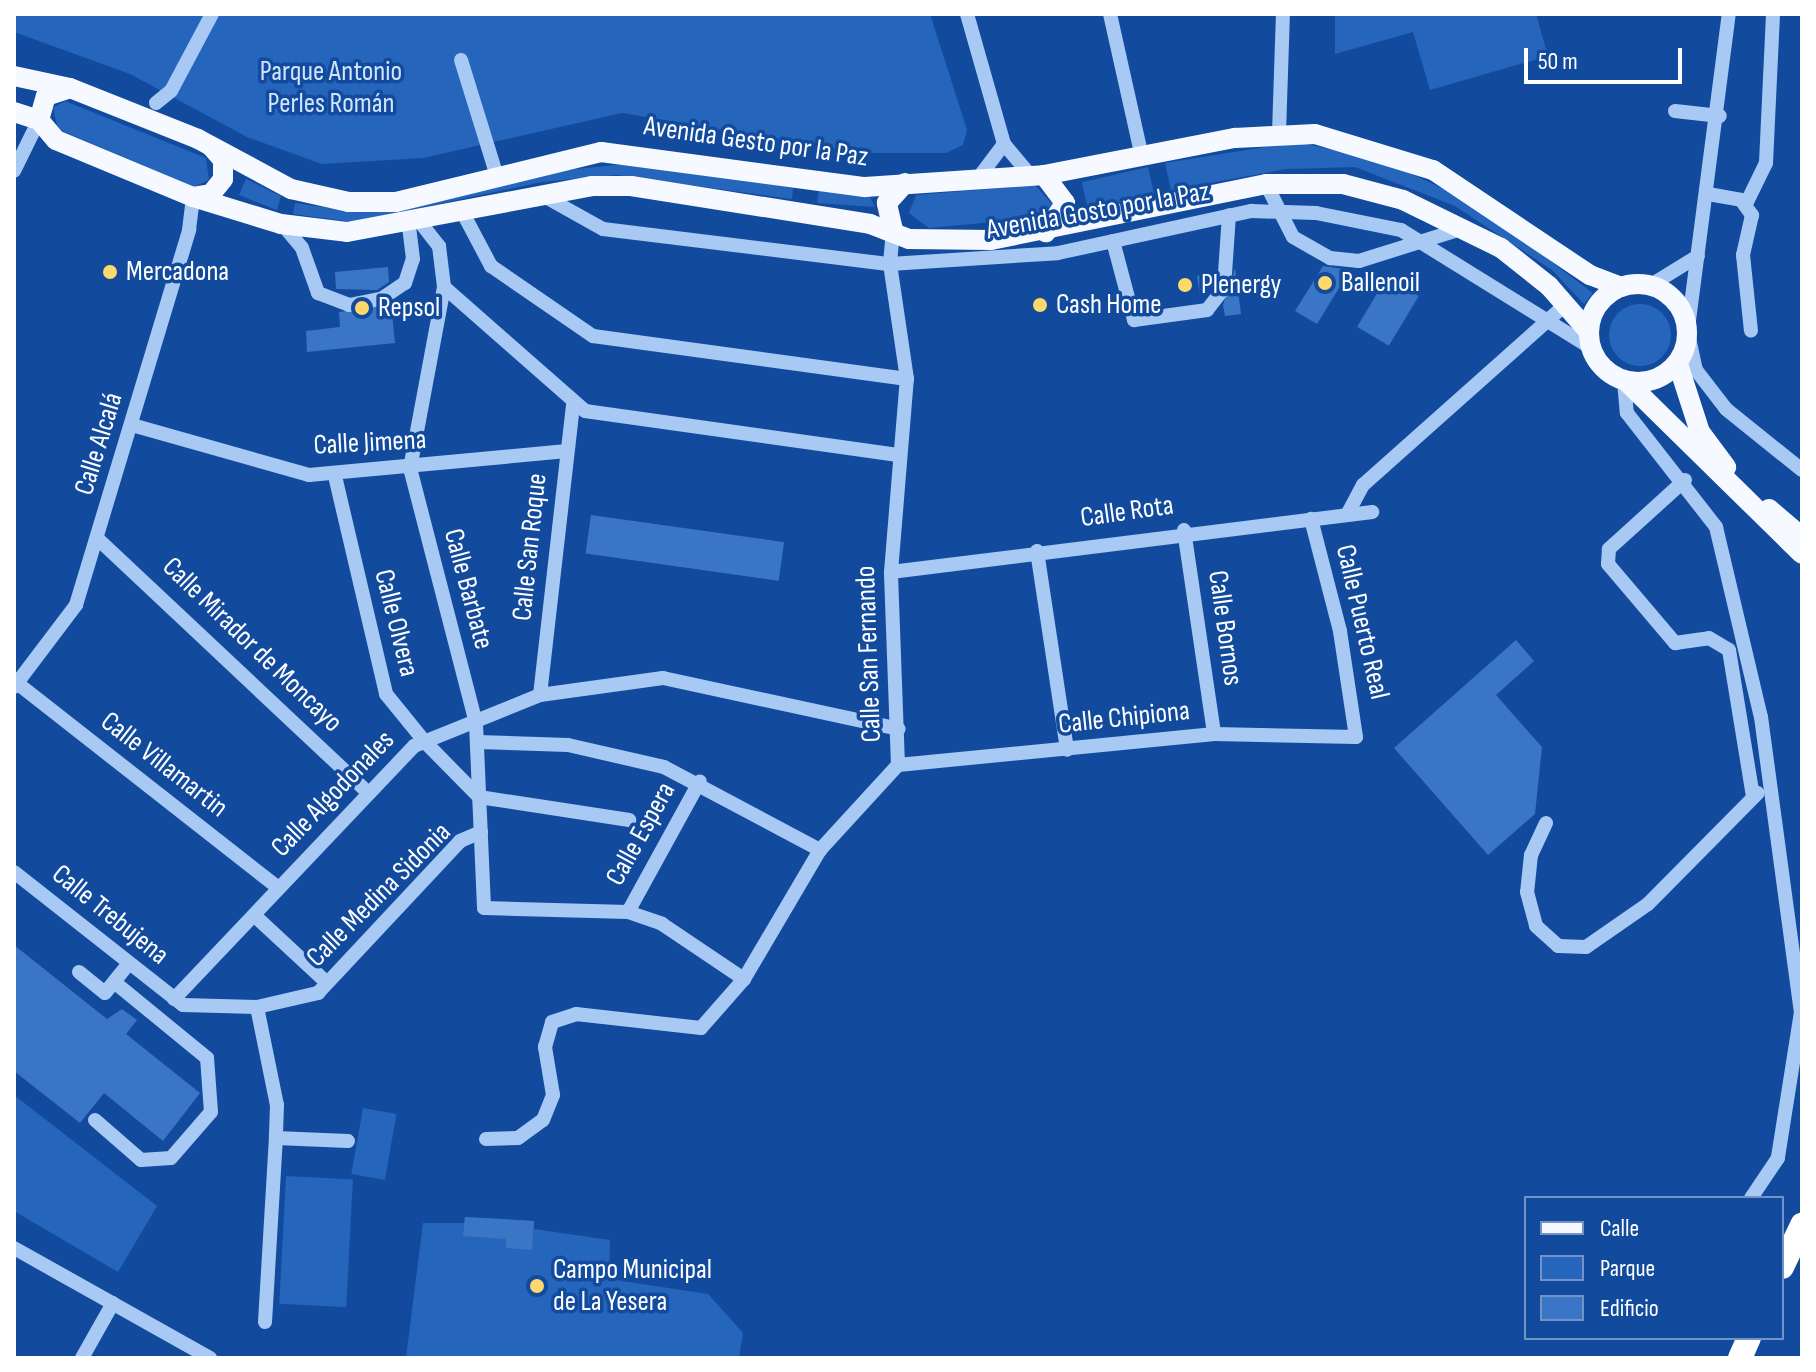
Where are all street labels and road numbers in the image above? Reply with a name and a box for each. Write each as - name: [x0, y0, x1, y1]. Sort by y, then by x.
- street label: Avenida Gesto por la Paz: [642, 110, 870, 174]
- street label: Avenida Gosto por la Paz: [984, 175, 1212, 247]
- street label: Calle Alcalá: [68, 389, 130, 499]
- street label: Calle Jimena: [313, 423, 427, 463]
- street label: Calle San Roque: [506, 472, 554, 622]
- street label: Calle Rota: [1078, 489, 1176, 535]
- street label: Calle Barbate: [436, 525, 500, 653]
- street label: Calle Puerto Real: [1328, 542, 1396, 702]
- street label: Calle Mirador de Moncayo: [155, 551, 349, 739]
- street label: Calle San Fernando: [849, 565, 889, 743]
- street label: Calle Olvera: [366, 566, 426, 680]
- street label: Calle Bornos: [1200, 568, 1250, 688]
- street label: Calle Chipiona: [1057, 694, 1191, 742]
- street label: Calle Villamartin: [94, 705, 234, 825]
- street label: Calle Algodonales: [264, 724, 402, 864]
- street label: Calle Espera: [599, 777, 683, 891]
- street label: Calle Medina Sidonia: [300, 816, 458, 974]
- street label: Calle Trebujena: [45, 858, 175, 972]

